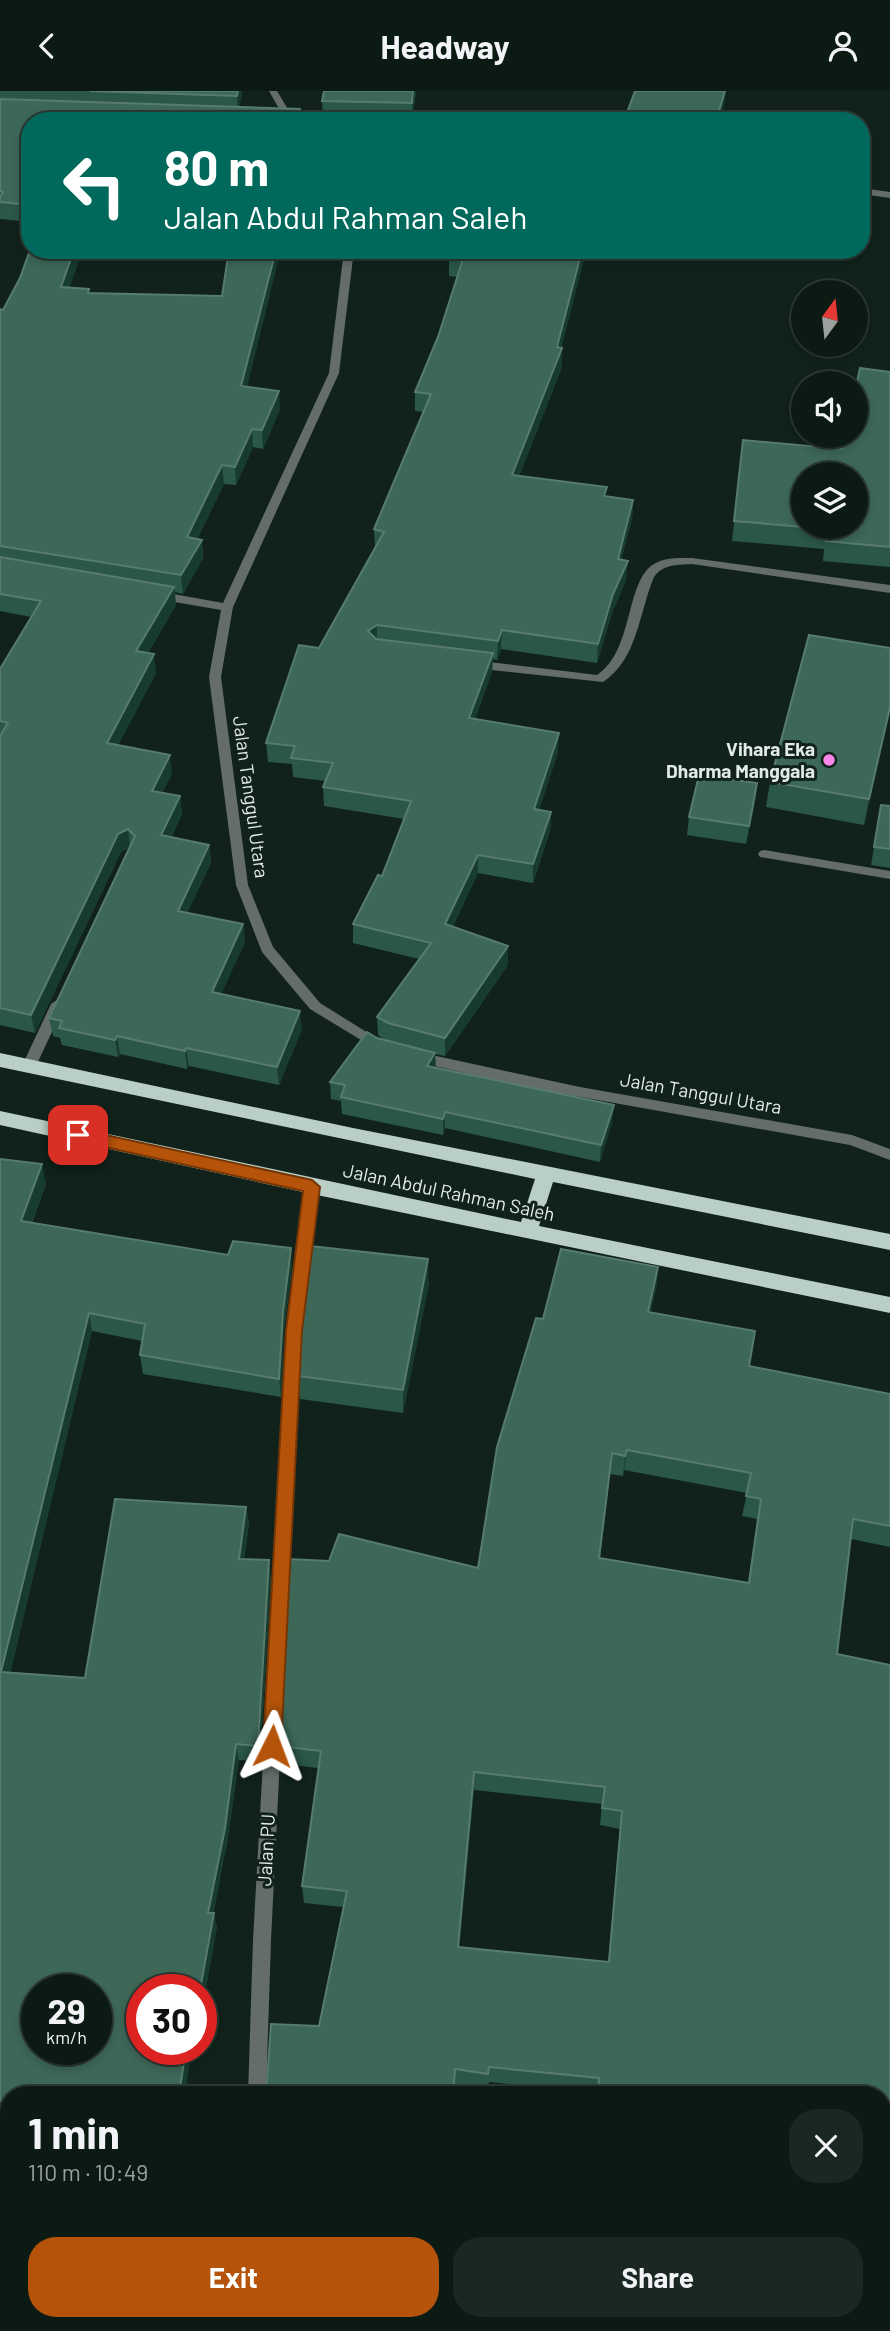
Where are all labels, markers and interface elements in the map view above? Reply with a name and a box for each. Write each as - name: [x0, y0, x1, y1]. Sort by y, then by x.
- icon: back: [28, 27, 66, 65]
- text: Headway: [380, 27, 510, 65]
- icon: person: [824, 27, 862, 65]
- text: 80 m: [164, 137, 269, 196]
- icon: left: [49, 140, 140, 231]
- text: Jalan Abdul Rahman Saleh: [164, 197, 528, 235]
- north arrow: [791, 280, 868, 357]
- map controls: [791, 280, 868, 539]
- button: sound: [791, 371, 868, 448]
- button: layers: [791, 462, 868, 539]
- street label: Jalan Tanggul Utara: [229, 714, 274, 879]
- place label: Vihara Eka Dharma Manggala: [666, 737, 815, 782]
- marker: Vihara Eka Dharma Manggala: [821, 752, 837, 768]
- street label: Jalan Tanggul Utara: [619, 1067, 784, 1118]
- pin: [48, 1105, 108, 1165]
- icon: arrive: [59, 1116, 97, 1154]
- street label: Jalan Abdul Rahman Saleh: [341, 1158, 557, 1225]
- position arrow: [235, 1709, 309, 1783]
- street label: Jalan PU: [252, 1813, 279, 1887]
- speed limit sign: 30: [126, 1974, 217, 2065]
- text: 29: [47, 1989, 86, 2031]
- text: km/h: [46, 2026, 87, 2048]
- text: 1 min: [28, 2107, 120, 2157]
- button: close: [789, 2109, 863, 2183]
- text: 110 m · 10:49: [28, 2158, 148, 2186]
- button: Exit: [28, 2237, 439, 2317]
- button: Share: [453, 2237, 863, 2317]

